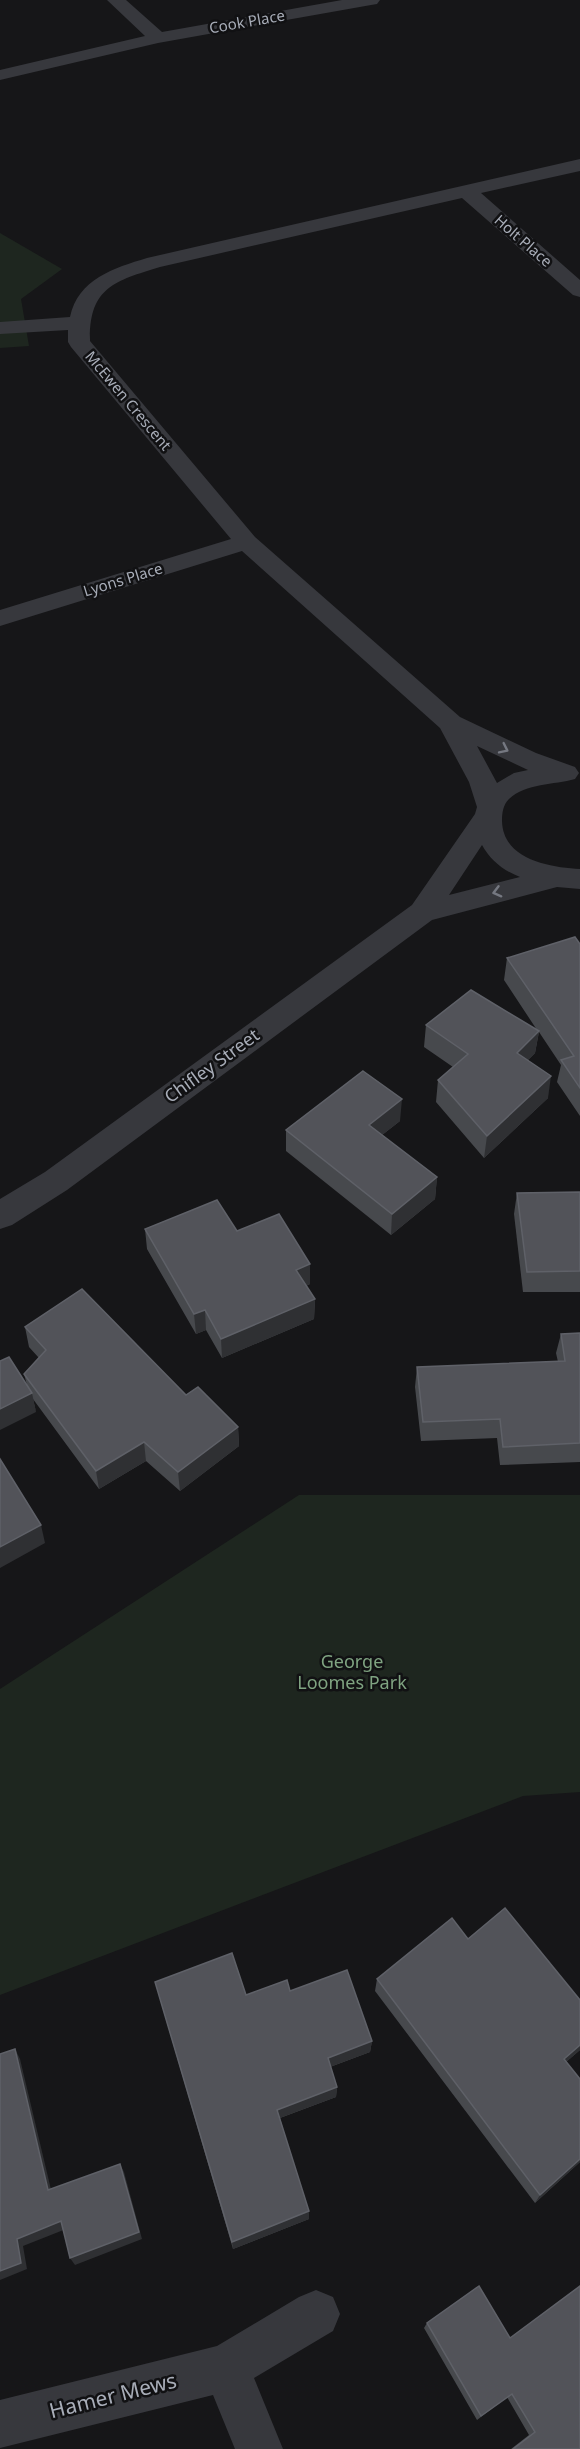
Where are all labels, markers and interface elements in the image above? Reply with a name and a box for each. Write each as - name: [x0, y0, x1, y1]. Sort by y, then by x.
- street label: Cook Place: [207, 5, 286, 38]
- street label: Holt Place: [491, 210, 557, 271]
- street label: McEwen Crescent: [81, 346, 177, 455]
- street label: Lyons Place: [81, 557, 165, 601]
- one-way arrow: [497, 741, 508, 753]
- one-way arrow: [492, 884, 502, 897]
- street label: Chifley Street: [159, 1022, 264, 1108]
- park label: George Loomes Park: [297, 1649, 407, 1694]
- street label: Hamer Mews: [46, 2366, 179, 2424]

